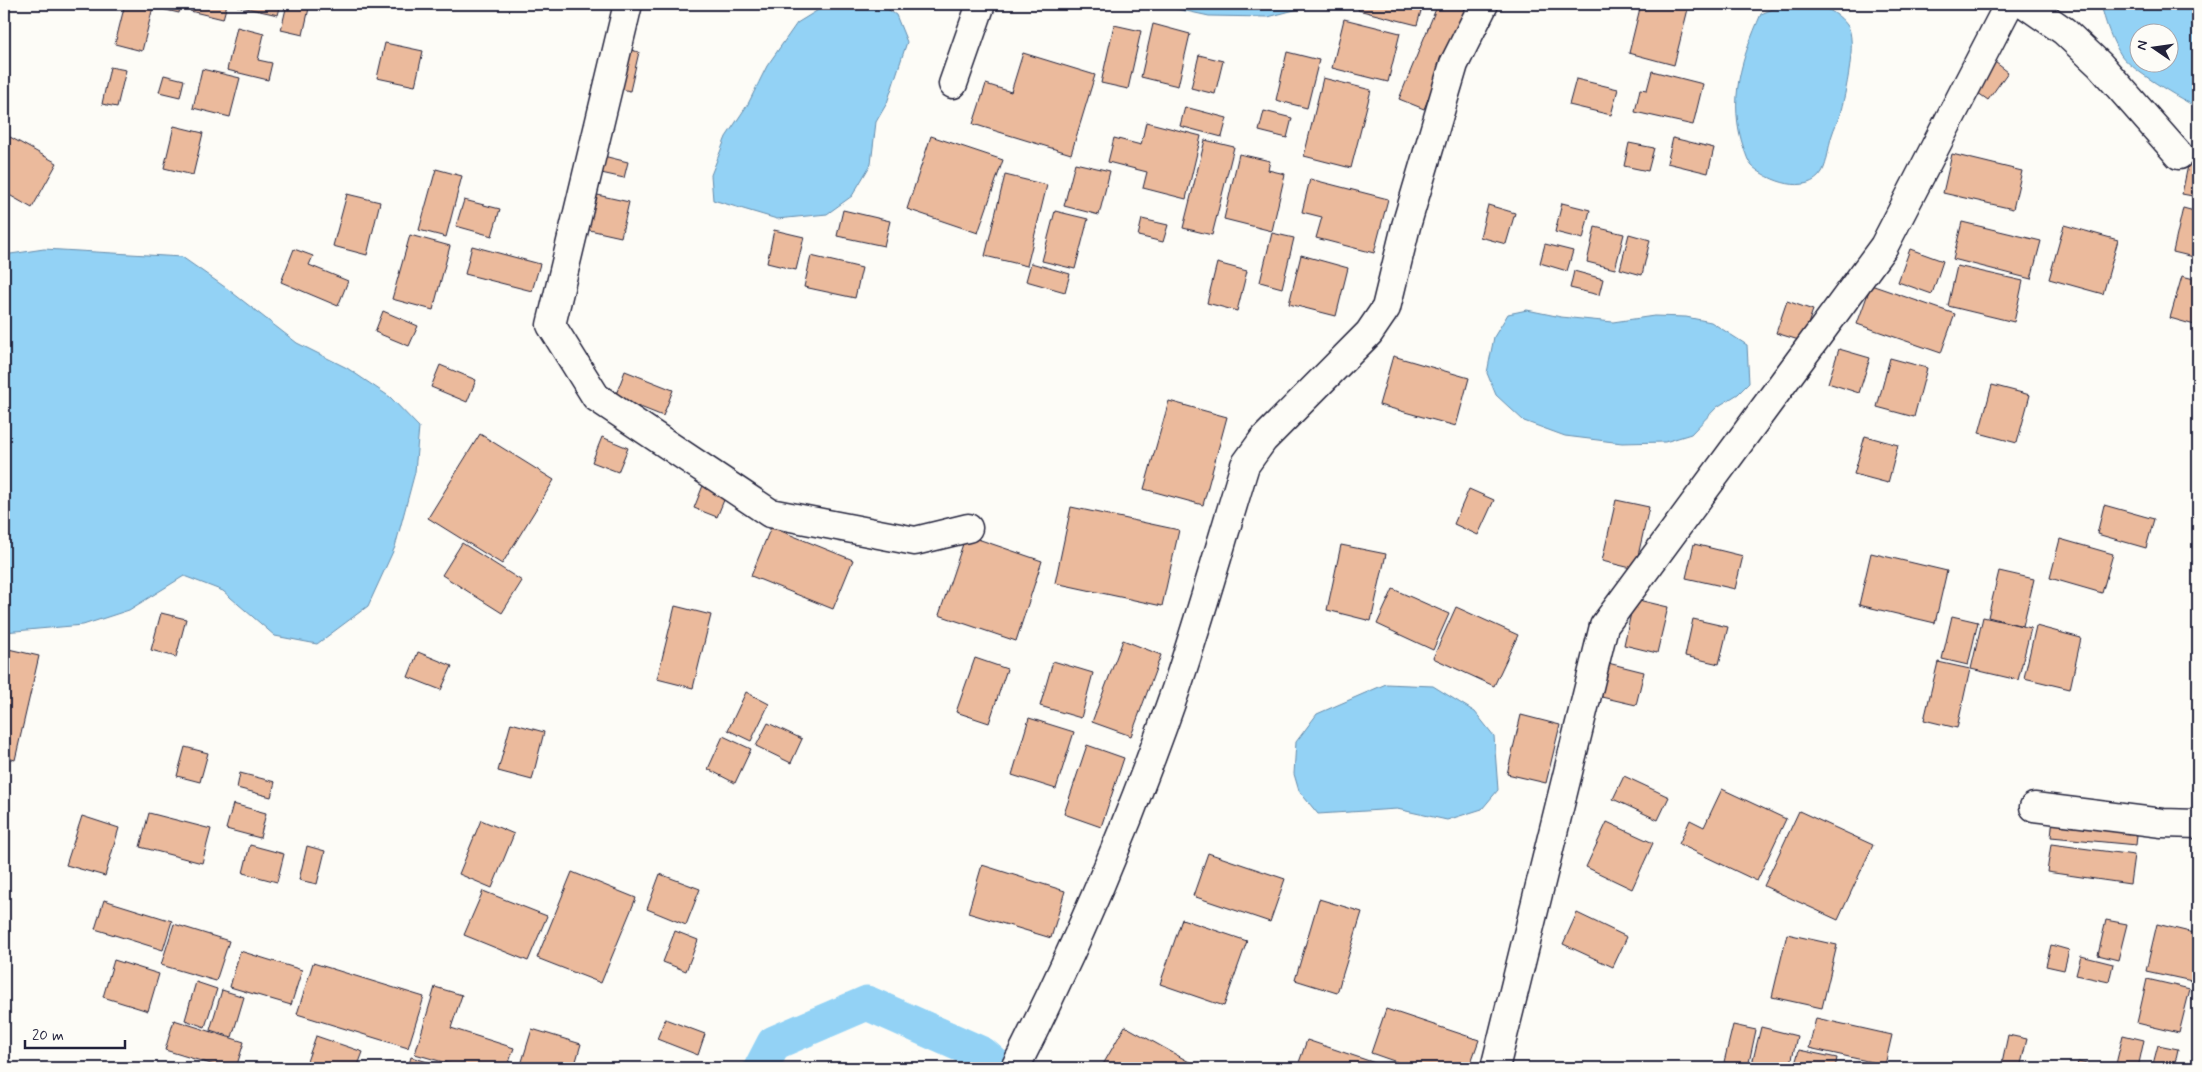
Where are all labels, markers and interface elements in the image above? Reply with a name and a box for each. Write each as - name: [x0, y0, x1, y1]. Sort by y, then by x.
- north arrow: [2130, 22, 2180, 72]
- text: N: [2132, 39, 2152, 52]
- scale bar: [25, 1017, 125, 1049]
- text: 20 m: [32, 1026, 64, 1046]

